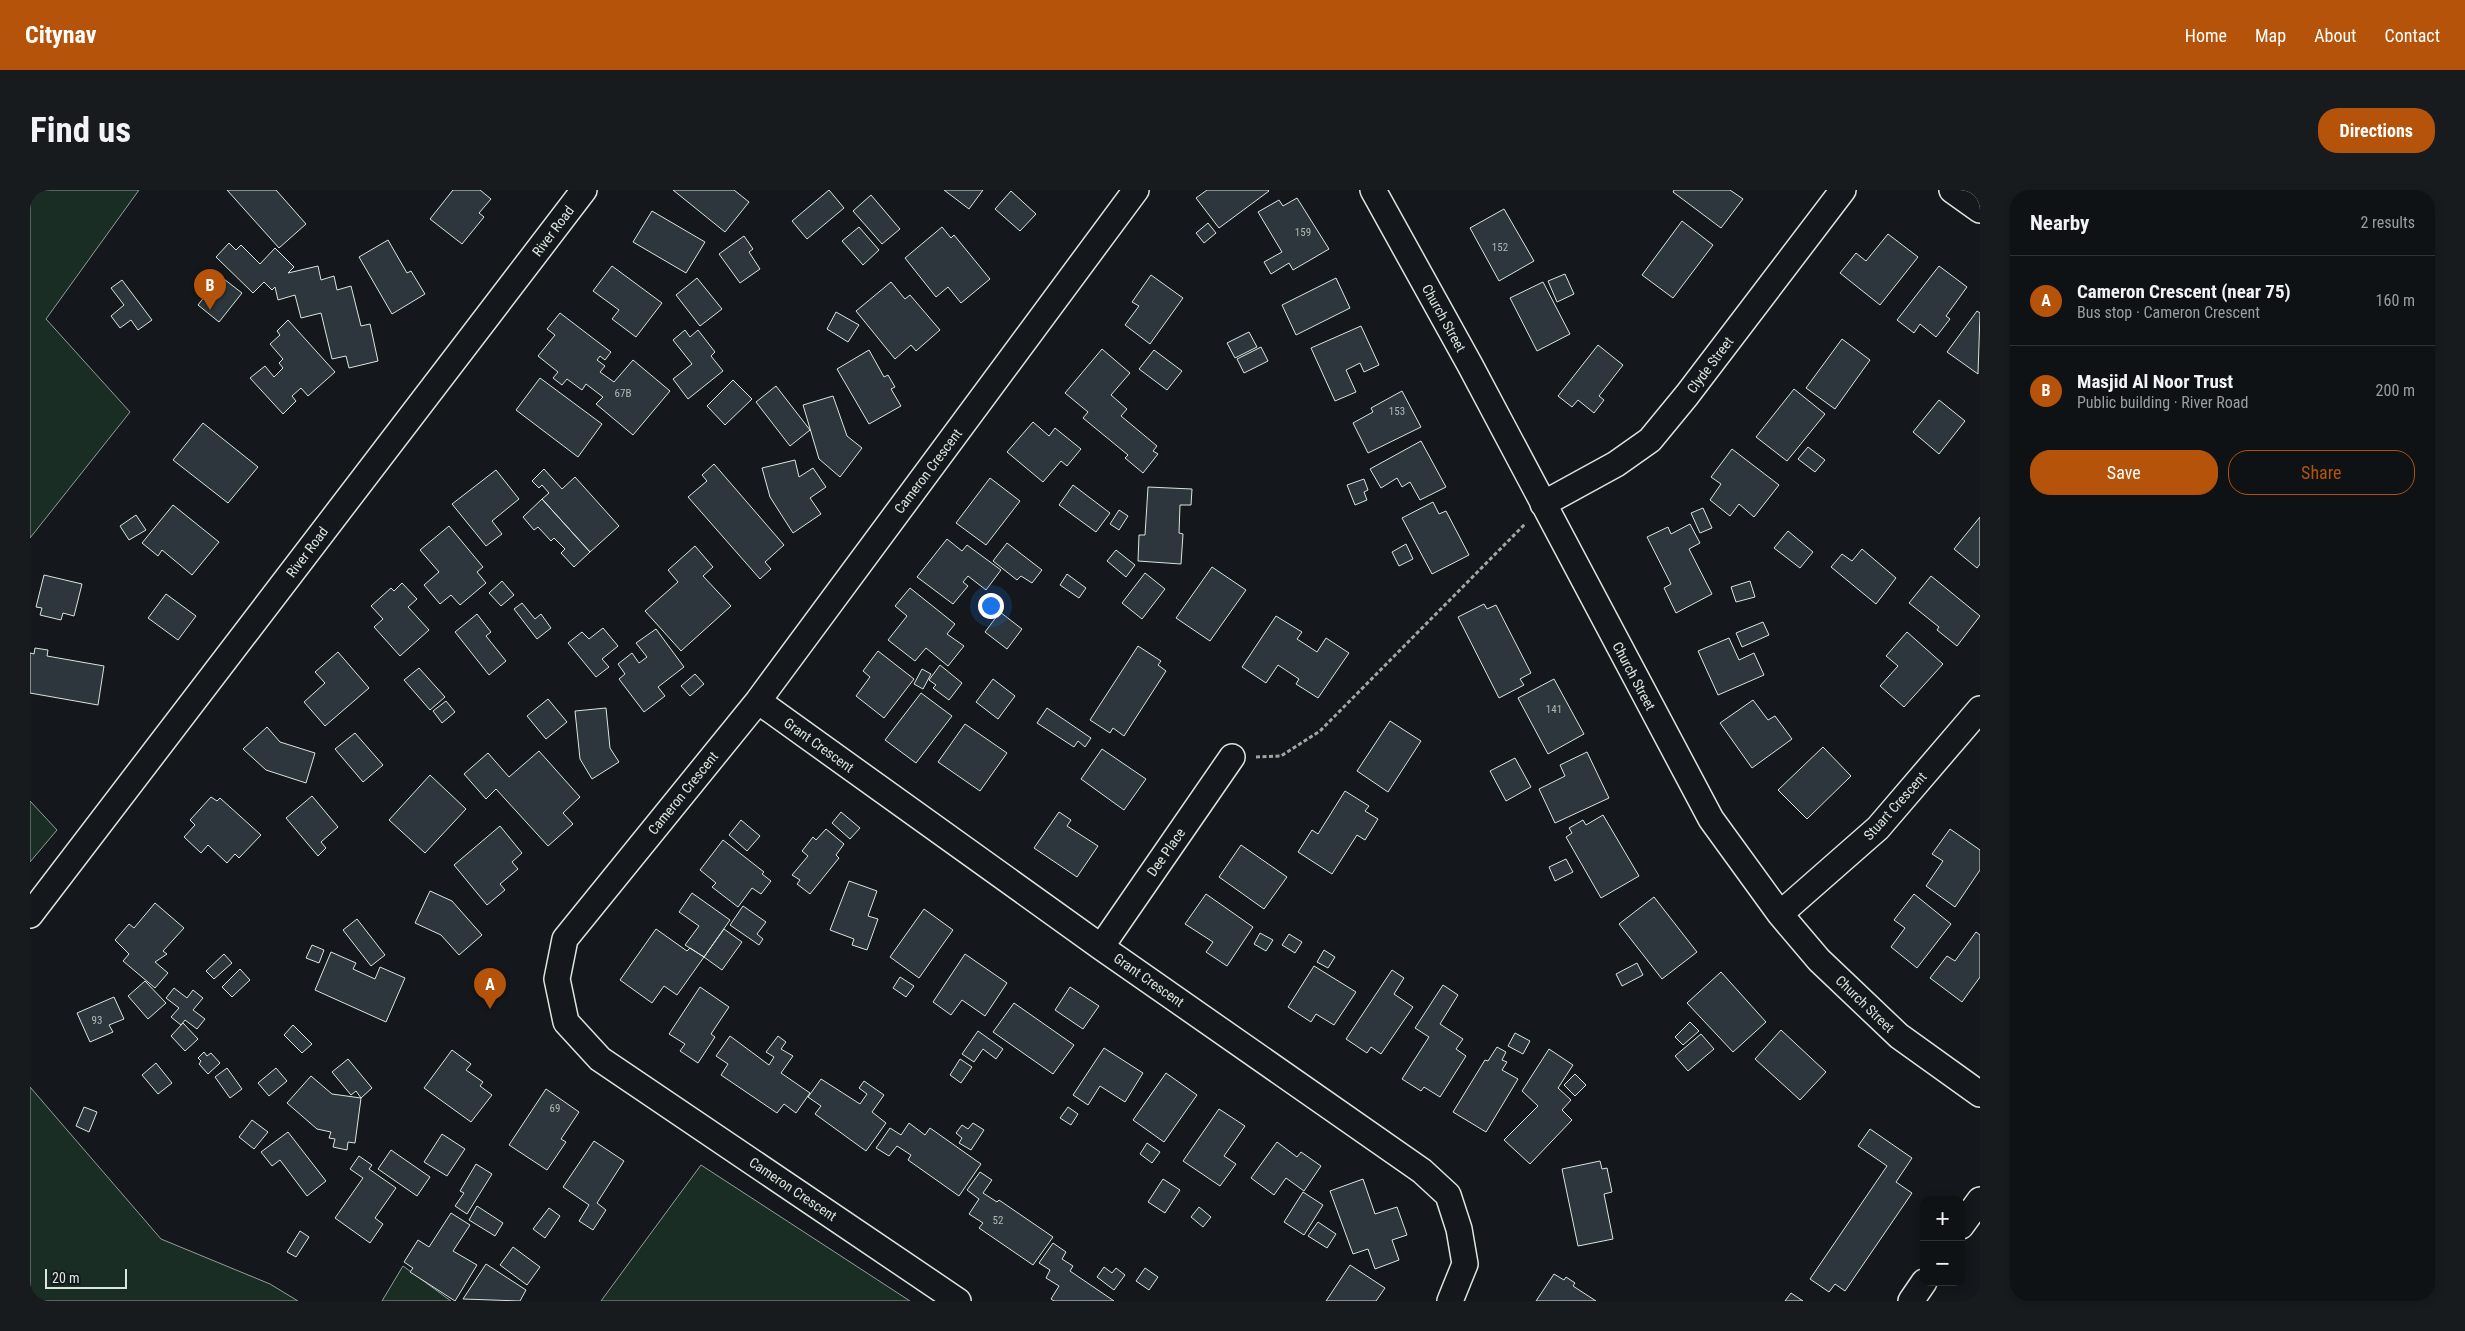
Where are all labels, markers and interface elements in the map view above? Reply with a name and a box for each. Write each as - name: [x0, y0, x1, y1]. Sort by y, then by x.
- text: Citynav: [25, 21, 96, 49]
- text: Home: [2185, 25, 2227, 46]
- text: Map: [2255, 25, 2286, 46]
- text: About: [2314, 25, 2356, 46]
- text: Contact: [2384, 25, 2440, 46]
- button: Directions: [2318, 108, 2435, 153]
- text: Find us: [30, 110, 131, 151]
- street label: River Road: [529, 203, 577, 259]
- text: Nearby: [2030, 211, 2089, 235]
- text: 2 results: [2360, 213, 2415, 232]
- house number: 159: [1295, 226, 1311, 239]
- house number: 152: [1492, 241, 1508, 254]
- pin: B: [194, 269, 226, 310]
- text: Cameron Crescent (near 75): [2077, 280, 2291, 303]
- street label: Church Street: [1419, 281, 1469, 355]
- text: A: [2041, 291, 2051, 310]
- text: 160 m: [2376, 291, 2415, 310]
- text: Bus stop · Cameron Crescent: [2077, 303, 2260, 322]
- street label: Clyde Street: [1684, 334, 1736, 396]
- text: Masjid Al Noor Trust: [2077, 370, 2233, 393]
- text: B: [2042, 381, 2050, 400]
- text: 200 m: [2376, 381, 2415, 400]
- house number: 67B: [615, 387, 631, 400]
- text: Public building · River Road: [2077, 393, 2248, 412]
- house number: 153: [1389, 405, 1405, 418]
- street label: Cameron Crescent: [891, 426, 965, 516]
- button: Save: [2030, 450, 2218, 495]
- button: Share: [2228, 450, 2415, 495]
- street label: River Road: [283, 524, 331, 580]
- your location: [978, 593, 1004, 619]
- street label: Church Street: [1609, 639, 1659, 713]
- house number: 141: [1546, 703, 1562, 716]
- street label: Grant Crescent: [781, 714, 857, 776]
- street label: Cameron Crescent: [645, 748, 721, 838]
- street label: Stuart Crescent: [1860, 769, 1930, 843]
- street label: Dee Place: [1144, 825, 1189, 879]
- street label: Grant Crescent: [1111, 950, 1187, 1010]
- pin: A: [474, 968, 506, 1009]
- street label: Church Street: [1833, 972, 1897, 1036]
- house number: 93: [92, 1014, 102, 1027]
- house number: 69: [550, 1102, 560, 1115]
- street label: Cameron Crescent: [746, 1154, 840, 1224]
- map controls: [1920, 1196, 1965, 1286]
- button: +: [1920, 1196, 1965, 1241]
- house number: 52: [993, 1214, 1003, 1227]
- button: −: [1920, 1241, 1965, 1286]
- scale bar: [45, 1266, 128, 1289]
- text: 20 m: [52, 1270, 80, 1286]

